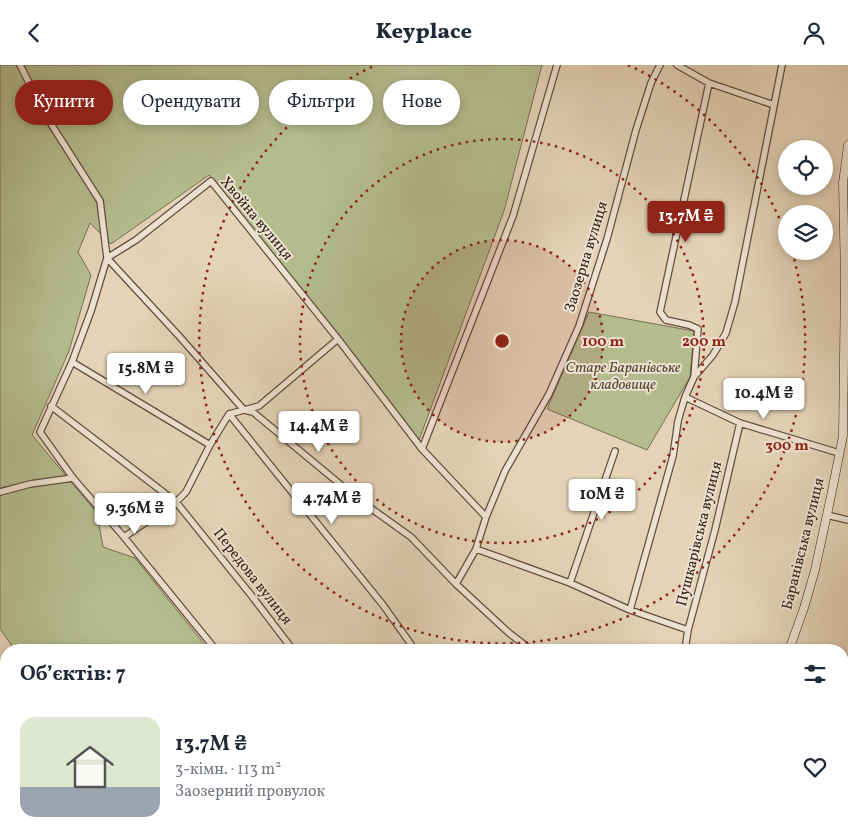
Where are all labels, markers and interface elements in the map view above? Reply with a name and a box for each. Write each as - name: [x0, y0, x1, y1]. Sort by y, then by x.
- text: Keyplace: [376, 17, 472, 48]
- icon: back: [20, 19, 48, 47]
- icon: person: [800, 19, 828, 47]
- chip: Купити: [15, 80, 113, 125]
- chip: Орендувати: [123, 80, 259, 125]
- chip: Фільтри: [269, 80, 373, 125]
- chip: Нове: [383, 80, 460, 125]
- map controls: [778, 140, 833, 260]
- button: locate: [778, 140, 833, 195]
- street label: Хвойна вулиця: [215, 173, 297, 266]
- street label: Заозерна вулиця: [560, 199, 614, 315]
- pin: 13.7M ₴: [640, 201, 732, 243]
- button: layers: [778, 205, 833, 260]
- text: 13.7M ₴: [659, 206, 714, 228]
- centre of rings: [493, 332, 511, 350]
- text: 100 m: [582, 332, 625, 353]
- text: 200 m: [682, 332, 726, 353]
- pin: 15.8M ₴: [100, 353, 192, 395]
- text: 15.8M ₴: [118, 358, 174, 380]
- park label: Старе Баранівське кладовище: [566, 358, 681, 396]
- pin: 10.4M ₴: [718, 377, 810, 420]
- text: 10.4M ₴: [734, 383, 794, 405]
- pin: 14.4M ₴: [273, 411, 365, 453]
- text: 14.4M ₴: [289, 416, 349, 438]
- text: 300 m: [765, 436, 809, 457]
- street label: Пушкарівська вулиця: [672, 459, 728, 609]
- street label: Баранівська вулиця: [777, 476, 831, 612]
- pin: 10M ₴: [567, 479, 637, 521]
- pin: 4.74M ₴: [286, 483, 378, 525]
- text: 10M ₴: [580, 484, 624, 506]
- text: 4.74M ₴: [303, 488, 361, 510]
- pin: 9.36M ₴: [89, 493, 181, 535]
- text: 9.36M ₴: [106, 498, 164, 520]
- street label: Передова вулиця: [208, 524, 297, 630]
- text: Об’єктів: 7: [20, 660, 126, 689]
- icon: filters: [801, 660, 829, 688]
- text: 13.7M ₴: [175, 730, 247, 759]
- icon: home: [60, 737, 120, 797]
- icon: heart: [801, 753, 829, 781]
- text: 3-кімн. · 113 m²: [175, 759, 281, 781]
- text: Заозерний провулок: [175, 781, 325, 803]

